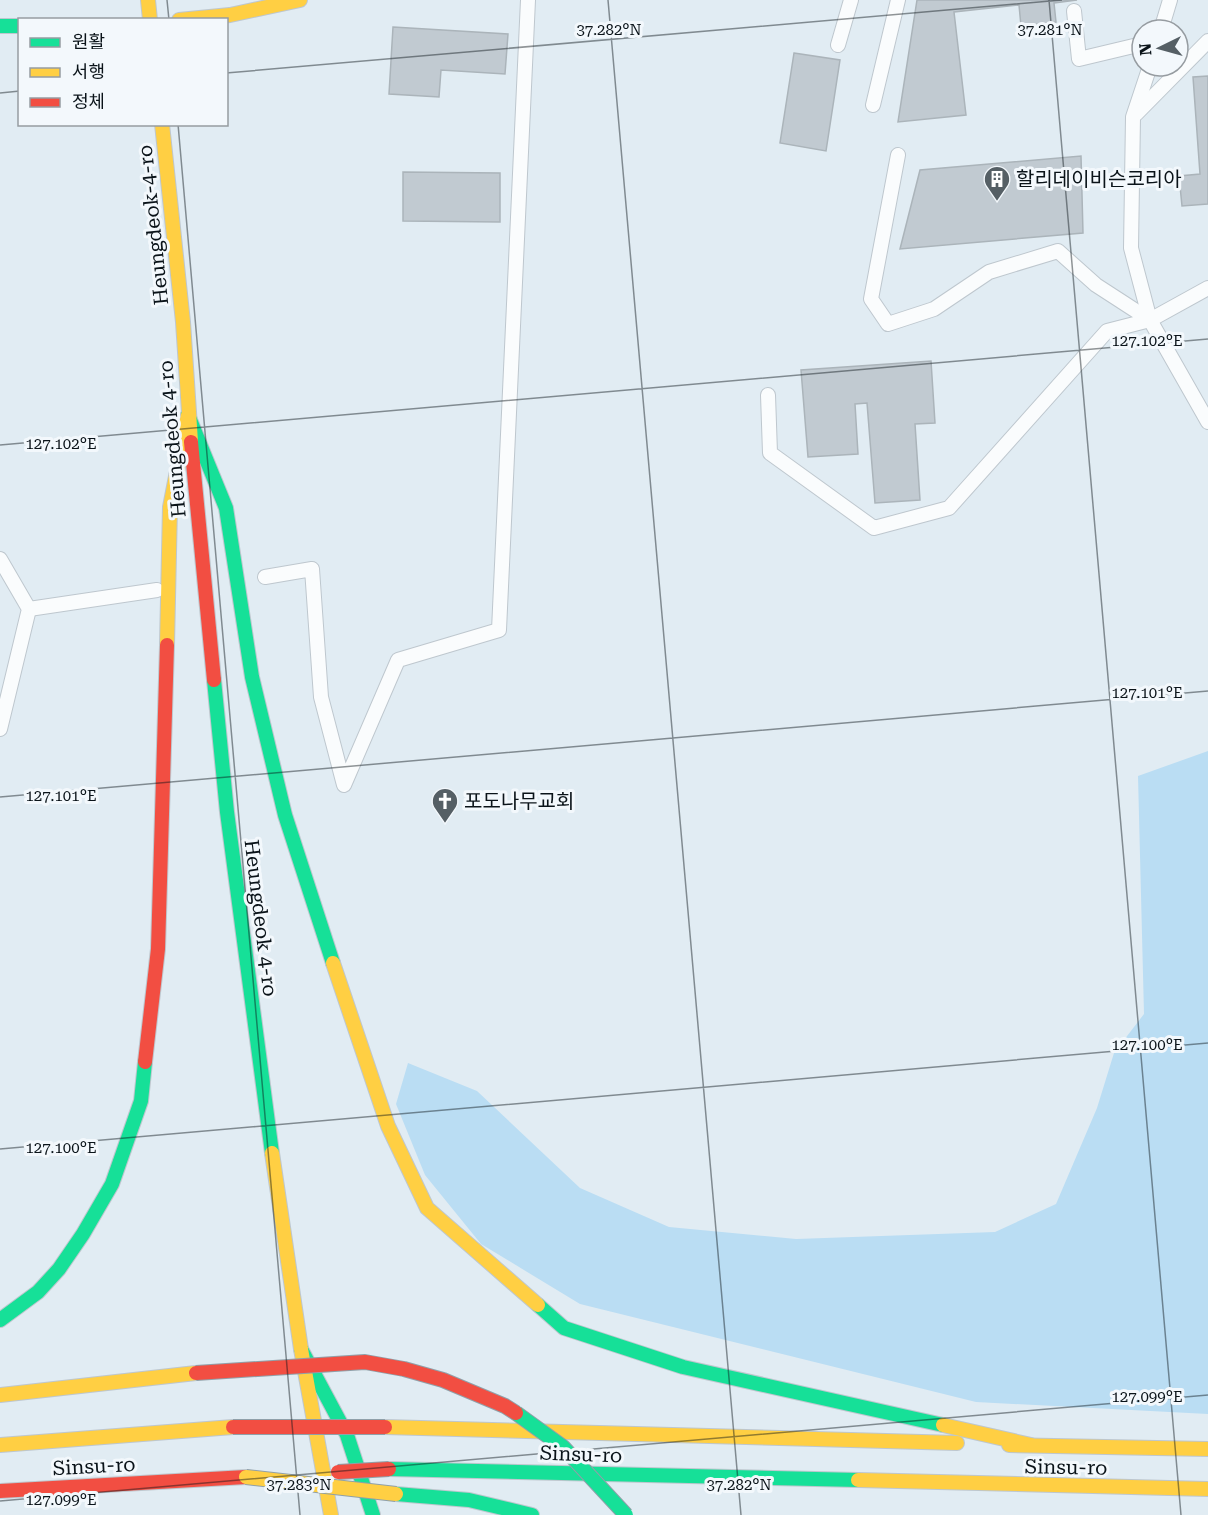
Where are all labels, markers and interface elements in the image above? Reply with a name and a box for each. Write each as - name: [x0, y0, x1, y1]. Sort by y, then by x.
- legend: [18, 18, 228, 126]
- north arrow: [1130, 18, 1190, 78]
- text: 37.282°N: [576, 21, 642, 39]
- text: 37.281°N: [1017, 21, 1083, 39]
- text: 원활: [72, 31, 105, 52]
- text: N: [1136, 42, 1156, 56]
- text: 서행: [72, 61, 105, 82]
- text: 정체: [72, 91, 105, 112]
- street label: Heungdeok-4-ro: [133, 144, 173, 306]
- building icon: 할리데이비슨코리아: [982, 164, 1012, 202]
- place label: 할리데이비슨코리아: [1016, 167, 1182, 191]
- text: 127.102°E: [1111, 332, 1183, 350]
- street label: Heungdeok 4-ro: [153, 359, 191, 519]
- text: 127.102°E: [25, 435, 97, 453]
- text: 127.101°E: [1111, 684, 1183, 702]
- church icon: 포도나무교회: [430, 786, 460, 824]
- text: 127.101°E: [25, 787, 97, 805]
- place label: 포도나무교회: [464, 789, 574, 813]
- street label: Heungdeok 4-ro: [239, 838, 283, 998]
- text: 127.100°E: [1111, 1036, 1183, 1054]
- text: 127.100°E: [25, 1139, 97, 1157]
- text: 127.099°E: [1111, 1388, 1183, 1406]
- street label: Sinsu-ro: [539, 1441, 623, 1467]
- street label: Sinsu-ro: [52, 1452, 136, 1480]
- street label: Sinsu-ro: [1024, 1454, 1108, 1480]
- text: 37.283°N: [266, 1476, 332, 1494]
- text: 37.282°N: [706, 1476, 772, 1494]
- text: 127.099°E: [25, 1491, 97, 1509]

